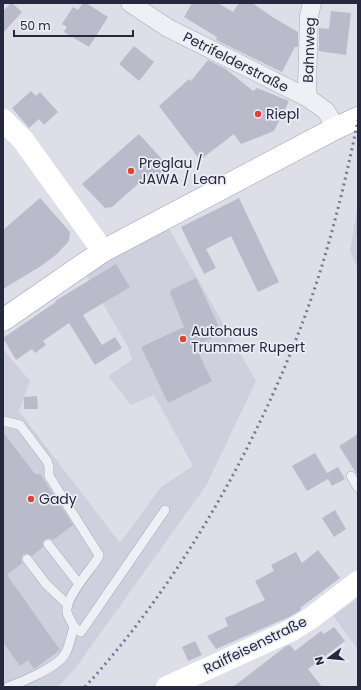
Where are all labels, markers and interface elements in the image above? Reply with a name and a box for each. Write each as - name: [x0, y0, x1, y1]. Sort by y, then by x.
- scale bar: [14, 12, 133, 38]
- text: 50 m: [20, 17, 51, 34]
- street label: Bahnweg: [298, 17, 320, 83]
- street label: Petrifelderstraße: [180, 27, 292, 97]
- place label: Riepl: [266, 104, 300, 124]
- marker: Riepl: [253, 109, 263, 119]
- place label: Preglau / JAWA / Lean: [139, 153, 226, 189]
- marker: Preglau / JAWA / Lean: [126, 166, 136, 176]
- place label: Autohaus Trummer Rupert: [191, 321, 305, 357]
- marker: Autohaus Trummer Rupert: [178, 334, 188, 344]
- place label: Gady: [39, 489, 77, 509]
- marker: Gady: [26, 494, 36, 504]
- street label: Raiffeisenstraße: [200, 611, 310, 679]
- north arrow: [309, 638, 349, 678]
- text: N: [311, 655, 328, 667]

